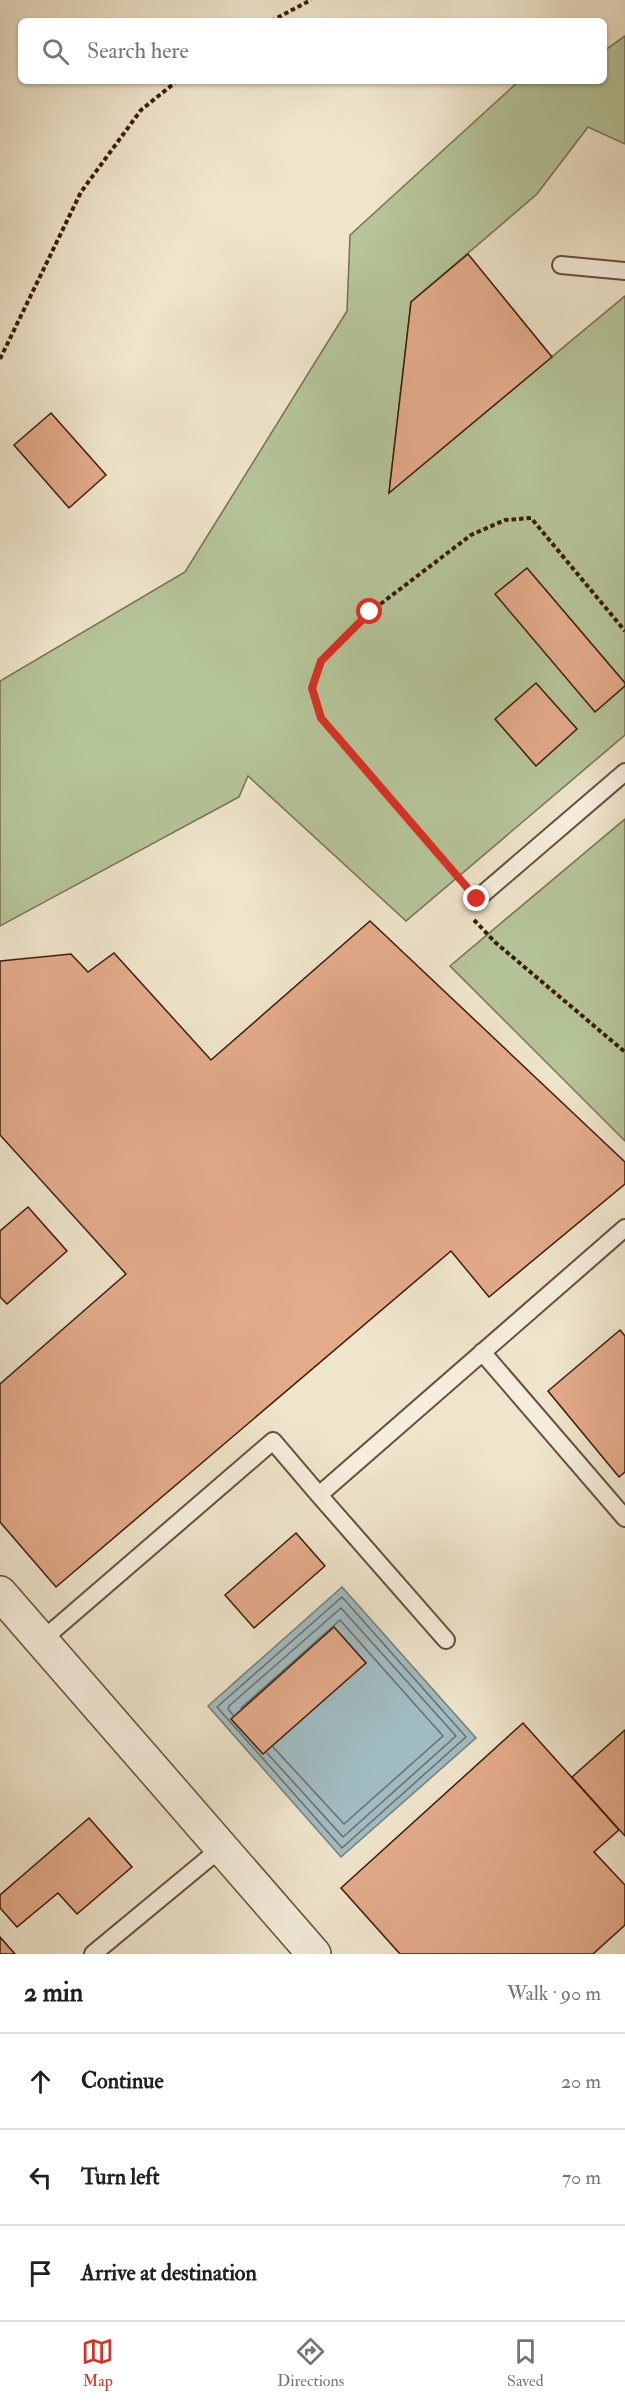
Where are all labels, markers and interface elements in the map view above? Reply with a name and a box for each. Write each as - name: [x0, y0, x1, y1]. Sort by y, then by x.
- search box: [18, 18, 607, 84]
- icon: search: [39, 35, 72, 68]
- text: Search here: [87, 37, 189, 65]
- route start: [356, 598, 382, 624]
- route end: [463, 885, 489, 911]
- text: 2 min: [24, 1977, 83, 2009]
- text: Walk · 90 m: [507, 1981, 601, 2006]
- icon: ahead: [24, 2065, 57, 2098]
- text: Continue: [81, 2067, 164, 2095]
- text: 20 m: [561, 2069, 601, 2094]
- icon: left: [24, 2161, 57, 2194]
- text: Turn left: [81, 2163, 160, 2191]
- text: 70 m: [562, 2165, 601, 2190]
- icon: arrive: [24, 2257, 57, 2290]
- text: Arrive at destination: [81, 2259, 257, 2287]
- tab: Map: [81, 2335, 114, 2391]
- tab: Directions: [277, 2335, 344, 2391]
- tab: Saved: [507, 2335, 544, 2391]

